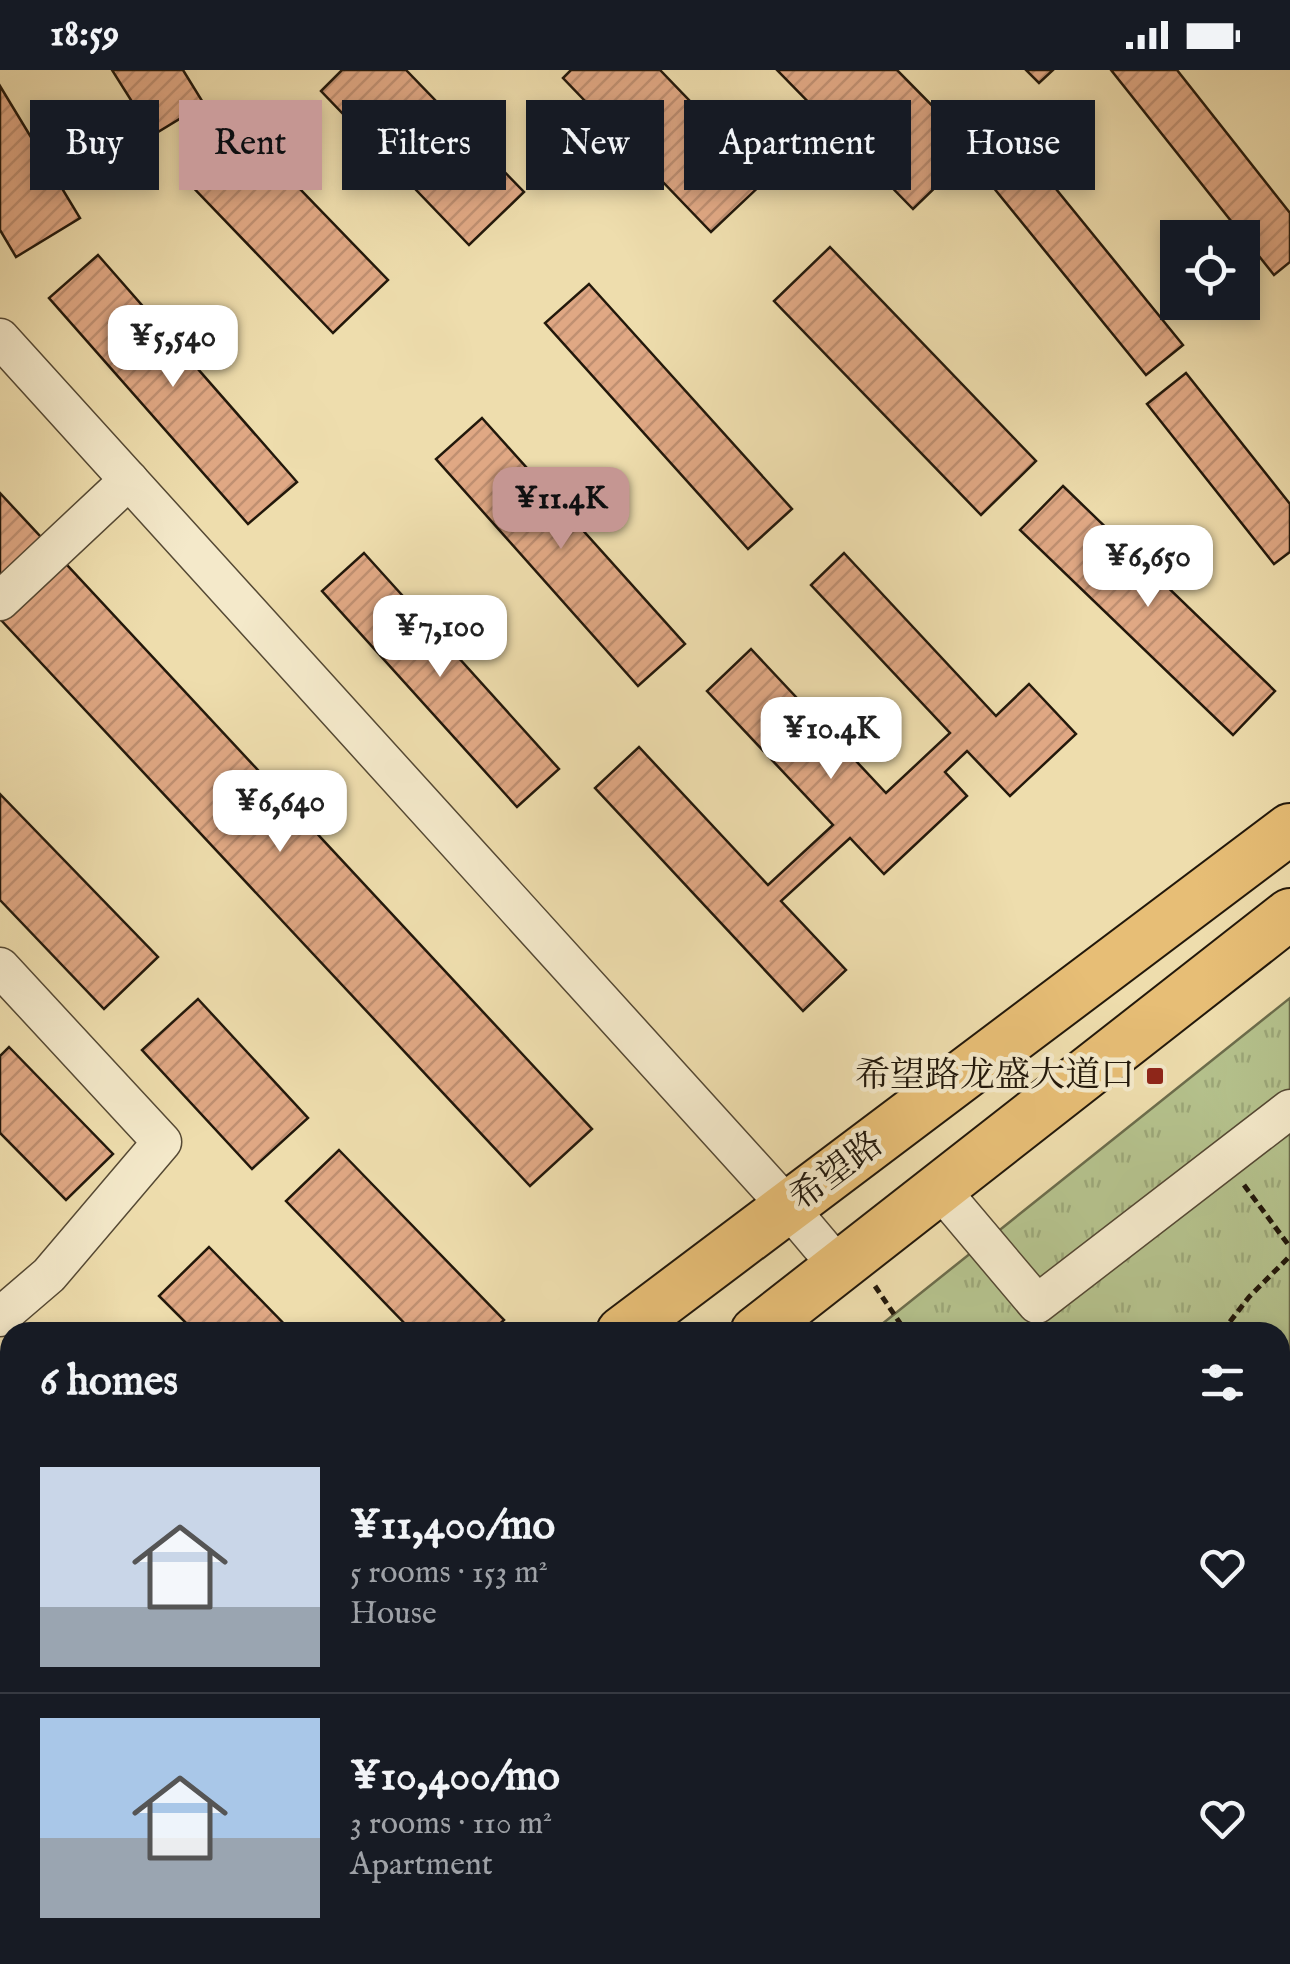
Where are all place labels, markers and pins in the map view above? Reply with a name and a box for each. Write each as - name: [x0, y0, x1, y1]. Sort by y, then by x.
- pin: ¥5,540: [92, 305, 254, 390]
- pin: ¥11.4K: [480, 467, 642, 552]
- pin: ¥6,650: [1067, 525, 1229, 610]
- pin: ¥7,100: [359, 595, 521, 680]
- pin: ¥10.4K: [750, 697, 912, 782]
- pin: ¥6,640: [199, 770, 361, 855]
- place label: 希望路龙盛大道口: [855, 1054, 1135, 1099]
- marker: 希望路龙盛大道口: [1144, 1065, 1166, 1087]

